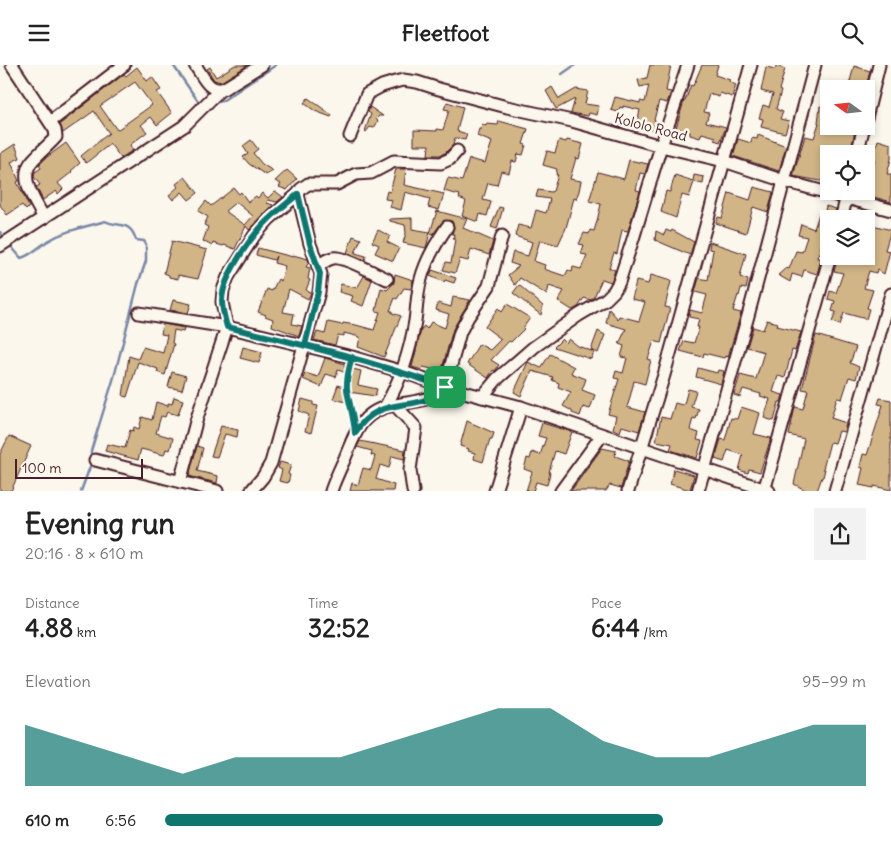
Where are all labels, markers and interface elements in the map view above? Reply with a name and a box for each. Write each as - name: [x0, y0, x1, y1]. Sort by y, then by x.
- icon: menu: [25, 19, 53, 47]
- text: Fleetfoot: [402, 19, 489, 47]
- icon: search: [838, 19, 866, 47]
- north arrow: [820, 80, 875, 135]
- map controls: [820, 80, 875, 265]
- street label: Kololo Road: [613, 109, 689, 145]
- button: locate: [820, 145, 875, 200]
- button: layers: [820, 210, 875, 265]
- pin: [424, 366, 466, 408]
- icon: arrive: [431, 373, 459, 401]
- scale bar: [15, 455, 142, 479]
- text: 100 m: [22, 459, 62, 477]
- text: Evening run: [25, 506, 175, 542]
- button: share: [814, 508, 866, 560]
- text: 20:16 · 8 × 610 m: [25, 543, 144, 563]
- text: Distance: [25, 594, 80, 612]
- text: Time: [308, 594, 338, 612]
- text: Pace: [591, 594, 621, 612]
- text: 4.88: [25, 612, 73, 644]
- text: 32:52: [308, 612, 370, 644]
- text: 6:44: [591, 612, 640, 644]
- text: km: [73, 623, 96, 641]
- text: /km: [640, 623, 668, 641]
- text: Elevation: [25, 671, 91, 691]
- text: 95–99 m: [802, 671, 866, 691]
- text: 610 m: [25, 810, 69, 830]
- text: 6:56: [105, 810, 136, 830]

